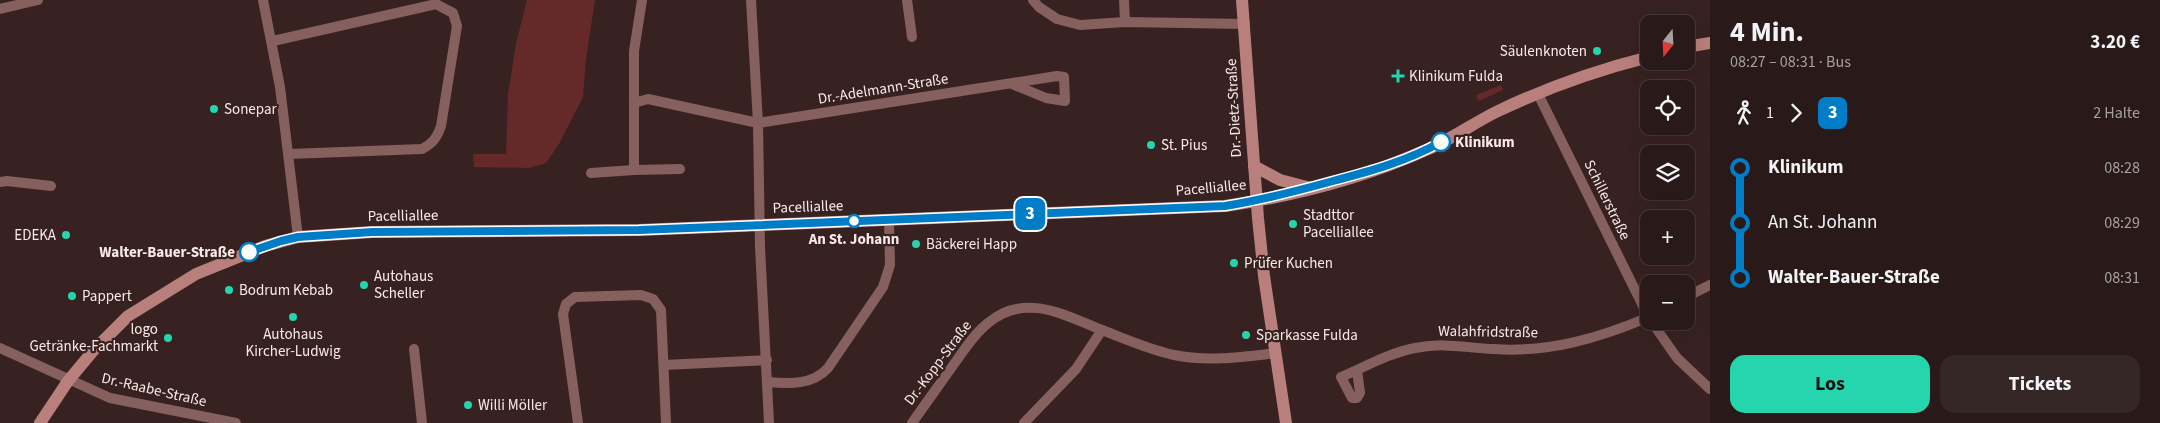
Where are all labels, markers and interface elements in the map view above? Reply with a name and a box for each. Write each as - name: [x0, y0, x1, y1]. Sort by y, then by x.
- text: 4 Min.: [1730, 12, 1804, 52]
- north arrow: [1640, 15, 1695, 70]
- map controls: [1640, 15, 1695, 330]
- text: 3.20 €: [2090, 29, 2140, 56]
- place label: Säulenknoten: [1500, 41, 1587, 62]
- marker: Säulenknoten: [1591, 45, 1603, 57]
- text: 08:27 – 08:31 · Bus: [1730, 51, 1851, 73]
- street label: Dr.-Dietz-Straße: [1221, 58, 1247, 158]
- place label: Klinikum Fulda: [1409, 66, 1503, 87]
- street label: Dr.-Adelmann-Straße: [816, 68, 950, 110]
- marker: Klinikum Fulda: [1391, 69, 1405, 83]
- button: locate: [1640, 80, 1695, 135]
- place label: Sonepar: [224, 99, 277, 120]
- icon: walk: [1730, 99, 1758, 127]
- icon: forward: [1782, 99, 1810, 127]
- text: 3: [1828, 100, 1837, 125]
- text: 1: [1766, 102, 1774, 124]
- text: 2 Halte: [2093, 102, 2140, 124]
- marker: Sonepar: [208, 103, 220, 115]
- marker: Klinikum: [1431, 132, 1451, 152]
- place label: Klinikum: [1455, 132, 1515, 153]
- place label: St. Pius: [1161, 135, 1207, 156]
- marker: St. Pius: [1145, 139, 1157, 151]
- button: layers: [1640, 145, 1695, 200]
- text: Klinikum: [1768, 154, 1844, 181]
- street label: Schillerstraße: [1579, 157, 1635, 243]
- text: 08:28: [2104, 157, 2140, 179]
- street label: Pacelliallee: [1175, 174, 1247, 202]
- street label: Pacelliallee: [772, 195, 844, 219]
- line badge: 3: [1014, 198, 1046, 230]
- text: 3: [1025, 201, 1035, 226]
- street label: Pacelliallee: [367, 205, 439, 227]
- place label: Stadttor Pacelliallee: [1303, 205, 1374, 243]
- text: An St. Johann: [1768, 209, 1877, 236]
- button: +: [1640, 210, 1695, 265]
- text: 08:29: [2104, 212, 2140, 234]
- marker: An St. Johann: [847, 214, 861, 228]
- marker: Stadttor Pacelliallee: [1287, 218, 1299, 230]
- place label: EDEKA: [14, 225, 57, 246]
- marker: EDEKA: [60, 229, 72, 241]
- place label: An St. Johann: [808, 229, 899, 250]
- place label: Bäckerei Happ: [926, 234, 1017, 255]
- marker: Bäckerei Happ: [910, 238, 922, 250]
- place label: Walter-Bauer-Straße: [99, 242, 235, 263]
- marker: Walter-Bauer-Straße: [239, 242, 259, 262]
- place label: Prüfer Kuchen: [1244, 253, 1333, 274]
- marker: Prüfer Kuchen: [1228, 257, 1240, 269]
- text: Walter-Bauer-Straße: [1768, 264, 1940, 291]
- place label: Autohaus Scheller: [374, 266, 433, 304]
- text: 08:31: [2104, 267, 2140, 289]
- button: −: [1640, 275, 1695, 330]
- marker: Autohaus Scheller: [358, 279, 370, 291]
- place label: Bodrum Kebab: [239, 280, 333, 301]
- marker: Bodrum Kebab: [223, 284, 235, 296]
- place label: Pappert: [82, 286, 132, 307]
- marker: Pappert: [66, 290, 78, 302]
- marker: Autohaus Kircher-Ludwig: [287, 311, 299, 323]
- street label: Dr.-Kopp-Straße: [899, 316, 977, 410]
- place label: logo Getränke-Fachmarkt: [30, 319, 158, 357]
- street label: Walahfridstraße: [1438, 321, 1538, 343]
- place label: Autohaus Kircher-Ludwig: [245, 324, 341, 362]
- place label: Sparkasse Fulda: [1256, 325, 1358, 346]
- marker: Sparkasse Fulda: [1240, 329, 1252, 341]
- marker: logo Getränke-Fachmarkt: [162, 332, 174, 344]
- button: Los: [1730, 355, 1930, 413]
- button: Tickets: [1940, 355, 2140, 413]
- street label: Dr.-Raabe-Straße: [99, 368, 209, 412]
- place label: Willi Möller: [478, 395, 548, 416]
- marker: Willi Möller: [462, 399, 474, 411]

